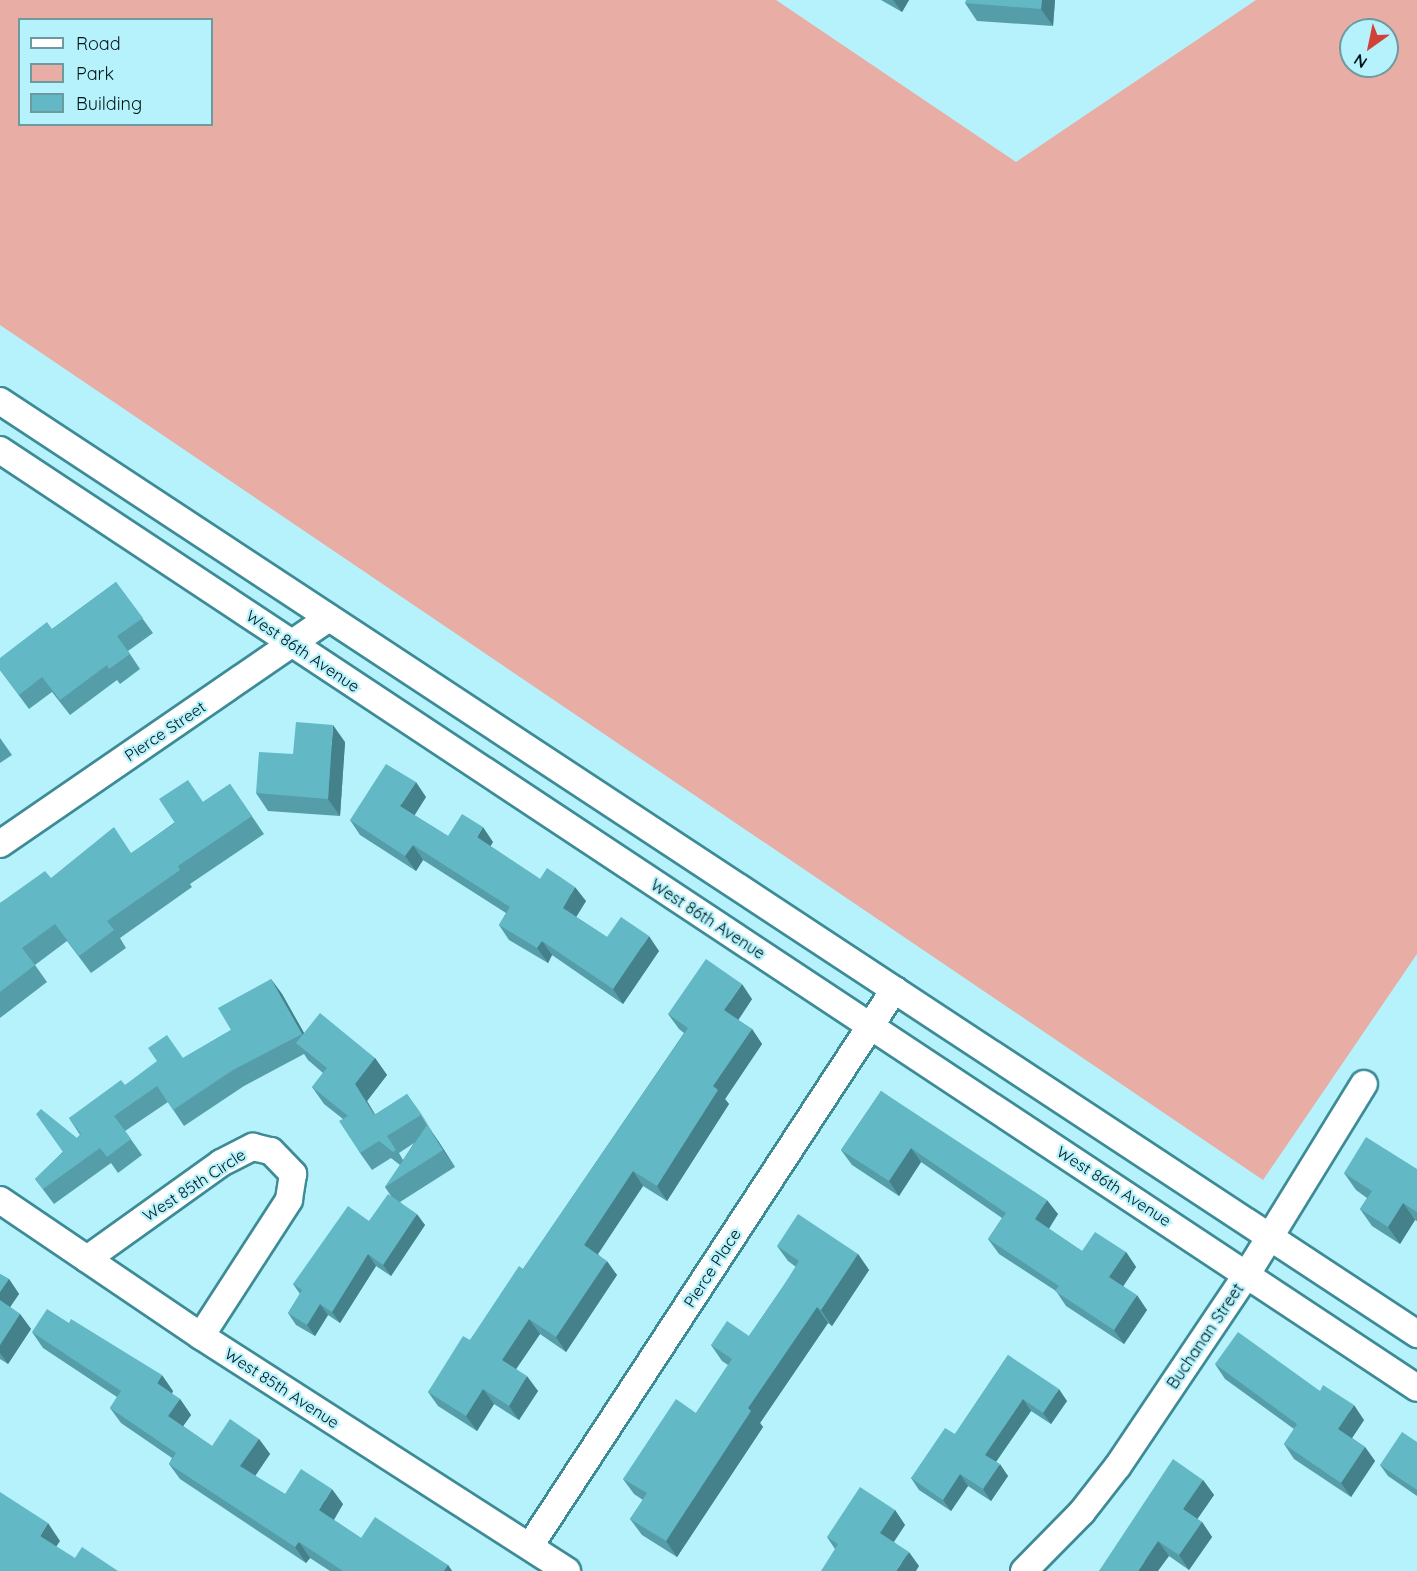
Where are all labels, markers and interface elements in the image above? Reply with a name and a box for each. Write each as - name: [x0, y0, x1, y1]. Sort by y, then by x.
- legend: [18, 18, 213, 126]
- north arrow: [1339, 18, 1399, 78]
- text: Road: [76, 32, 121, 55]
- text: N: [1350, 50, 1371, 73]
- text: Park: [76, 62, 114, 85]
- text: Building: [76, 92, 142, 115]
- street label: West 86th Avenue: [243, 606, 363, 696]
- street label: Pierce Street: [121, 697, 209, 765]
- street label: West 86th Avenue: [647, 875, 769, 963]
- street label: West 86th Avenue: [1053, 1142, 1175, 1230]
- street label: West 85th Circle: [139, 1145, 249, 1225]
- street label: Pierce Place: [680, 1225, 744, 1311]
- street label: Buchanan Street: [1163, 1280, 1247, 1392]
- street label: West 85th Avenue: [221, 1344, 343, 1432]

